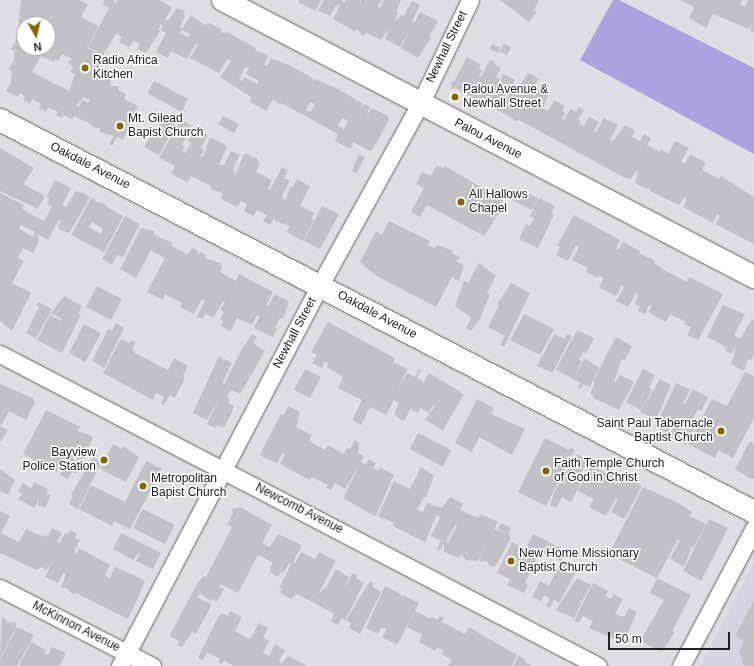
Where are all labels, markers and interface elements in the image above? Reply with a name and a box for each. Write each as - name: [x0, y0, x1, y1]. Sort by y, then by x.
- street label: Newhall Street: [423, 9, 471, 85]
- north arrow: [16, 16, 56, 56]
- text: N: [33, 40, 42, 53]
- place label: Radio Africa Kitchen: [93, 54, 158, 82]
- marker: Radio Africa Kitchen: [80, 63, 90, 73]
- place label: Palou Avenue & Newhall Street: [463, 83, 549, 111]
- marker: Palou Avenue & Newhall Street: [450, 92, 460, 102]
- place label: Mt. Gilead Bapist Church: [128, 112, 203, 140]
- street label: Palou Avenue: [452, 116, 524, 162]
- marker: Mt. Gilead Bapist Church: [115, 121, 125, 131]
- street label: Oakdale Avenue: [47, 139, 133, 193]
- place label: All Hallows Chapel: [469, 188, 528, 216]
- marker: All Hallows Chapel: [456, 197, 466, 207]
- street label: Oakdale Avenue: [335, 288, 419, 342]
- street label: Newhall Street: [270, 295, 320, 371]
- place label: Saint Paul Tabernacle Baptist Church: [596, 417, 713, 445]
- marker: Saint Paul Tabernacle Baptist Church: [716, 426, 726, 436]
- place label: Bayview Police Station: [23, 446, 96, 474]
- marker: Bayview Police Station: [99, 455, 109, 465]
- place label: Faith Temple Church of God in Christ: [554, 457, 665, 485]
- marker: Faith Temple Church of God in Christ: [541, 466, 551, 476]
- place label: Metropolitan Bapist Church: [151, 472, 226, 500]
- marker: Metropolitan Bapist Church: [138, 481, 148, 491]
- street label: Newcomb Avenue: [252, 481, 346, 537]
- place label: New Home Missionary Baptist Church: [519, 547, 639, 575]
- marker: New Home Missionary Baptist Church: [506, 556, 516, 566]
- street label: McKinnon Avenue: [29, 599, 123, 655]
- scale bar: [610, 624, 732, 650]
- text: 50 m: [615, 632, 642, 646]

